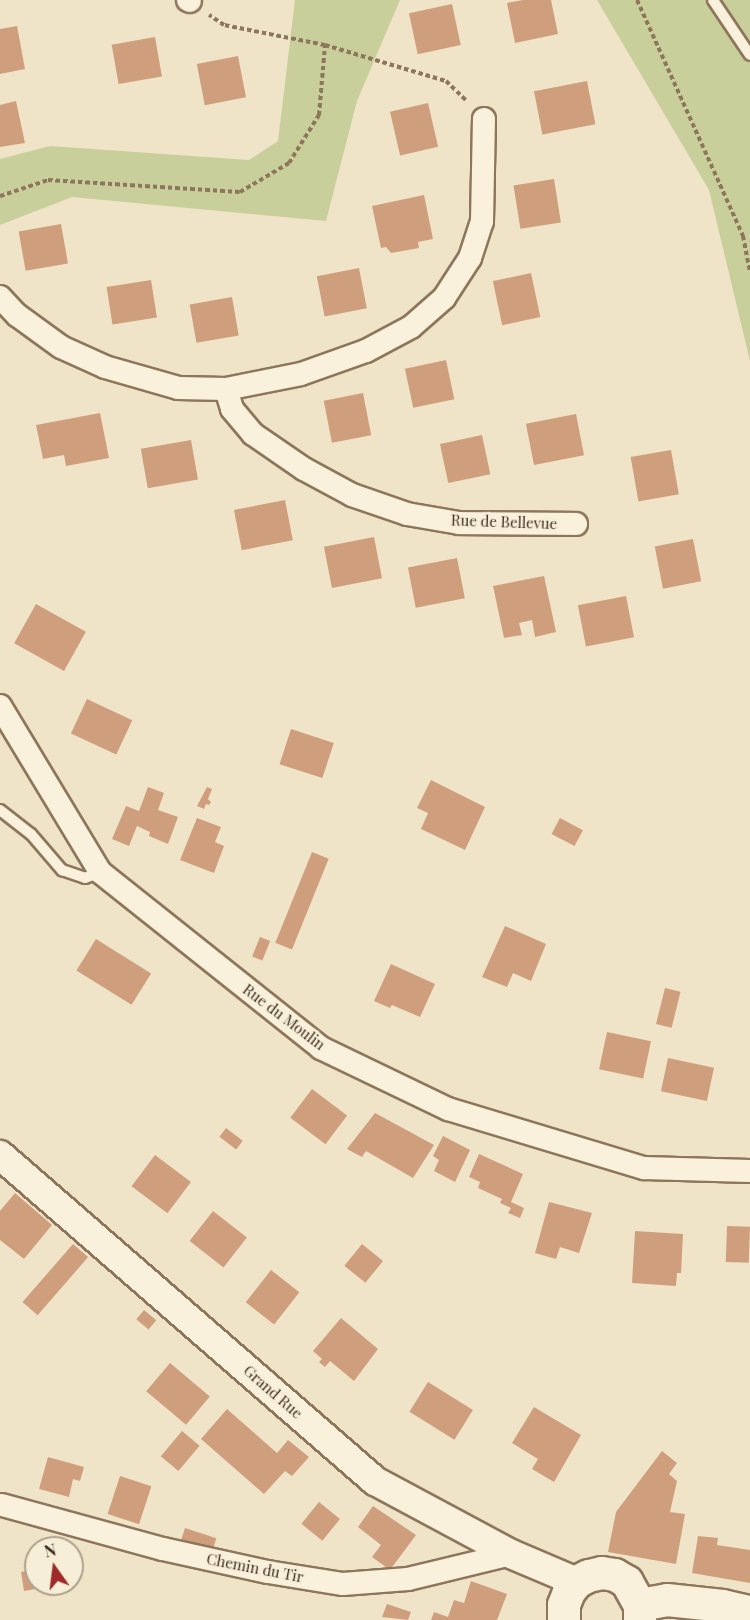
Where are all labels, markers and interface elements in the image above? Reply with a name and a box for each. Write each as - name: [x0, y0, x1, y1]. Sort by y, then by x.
- street label: Rue de Bellevue: [451, 511, 557, 533]
- street label: Rue du Moulin: [239, 980, 329, 1054]
- street label: Grand Rue: [240, 1362, 306, 1422]
- north arrow: [24, 1536, 84, 1596]
- text: N: [42, 1538, 58, 1562]
- street label: Chemin du Tir: [205, 1550, 305, 1586]

